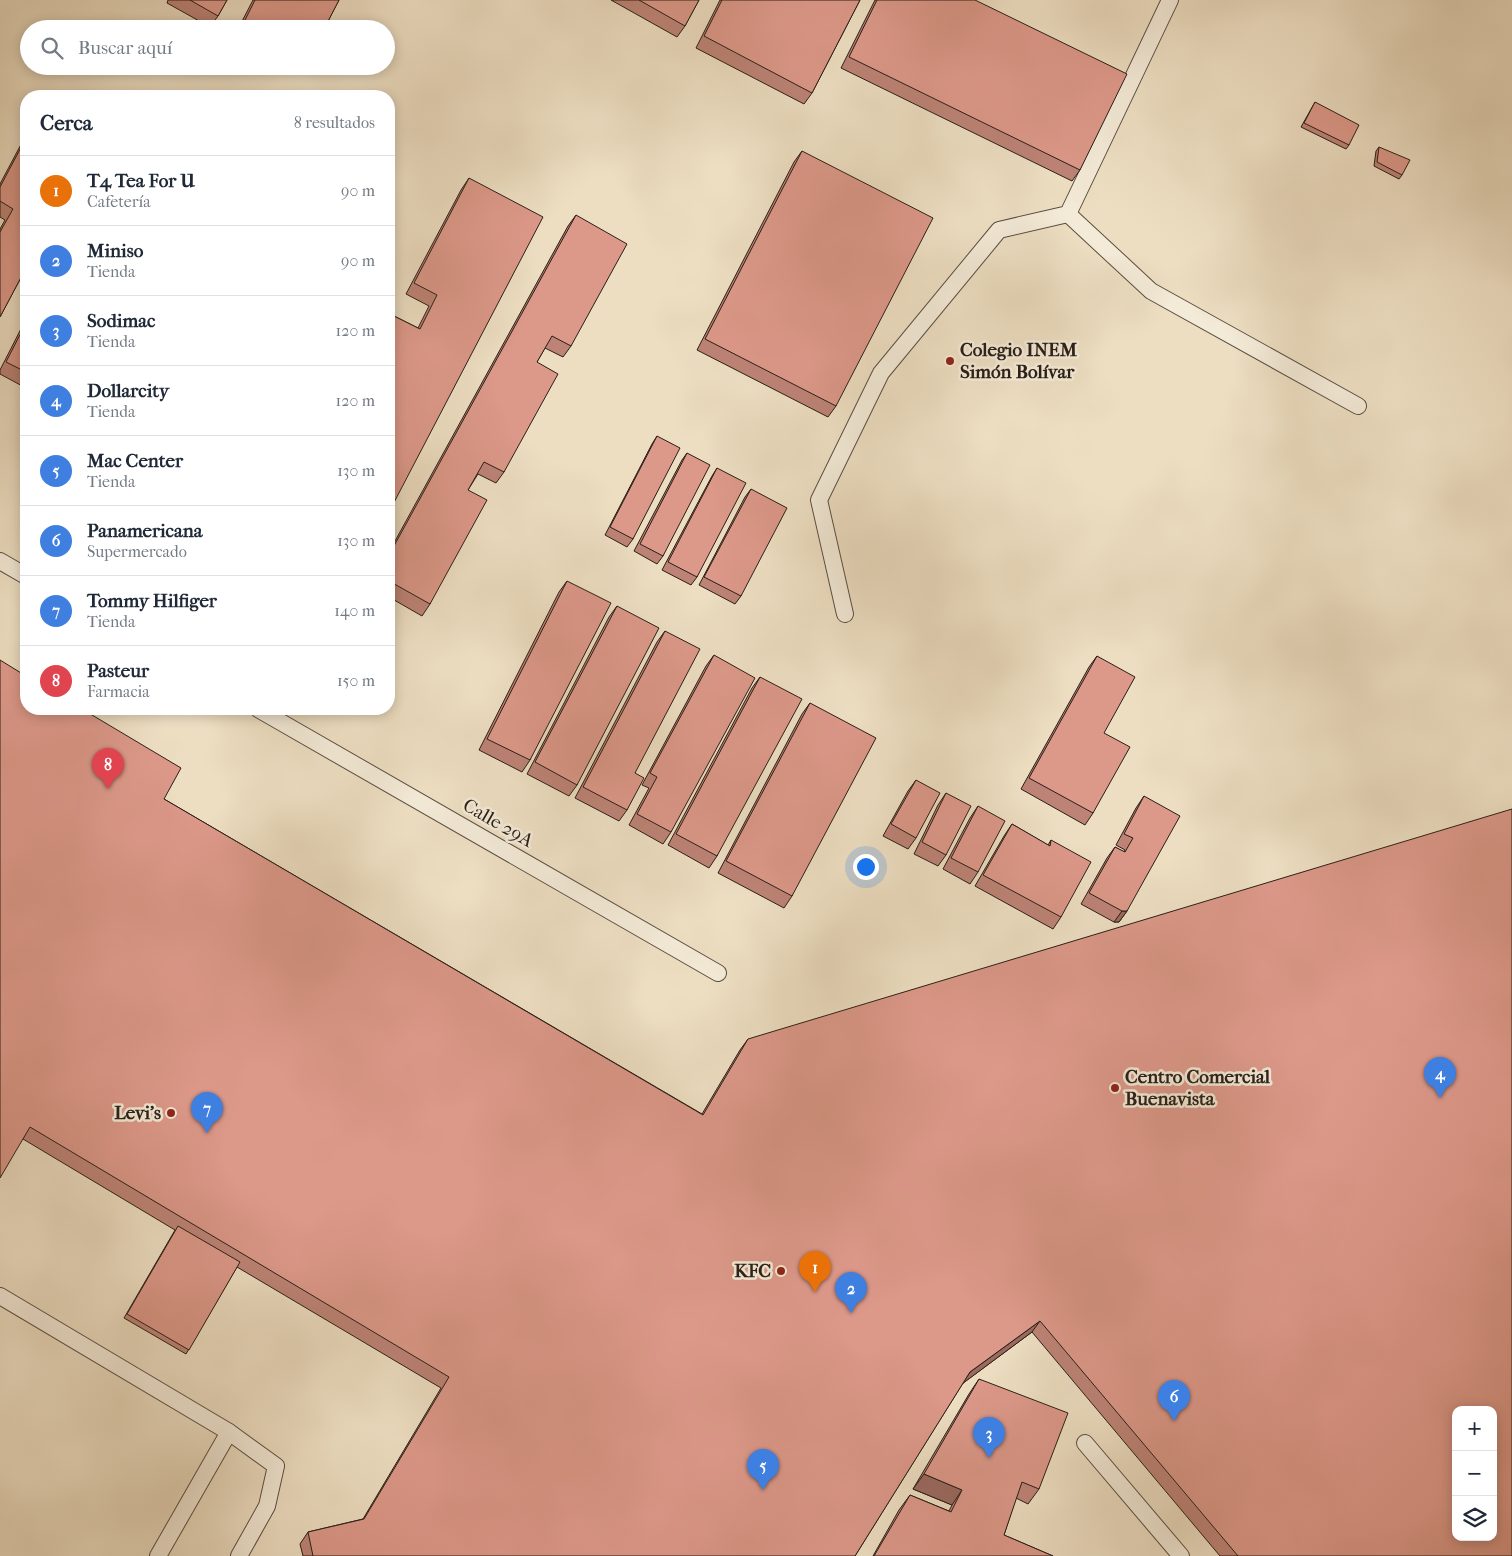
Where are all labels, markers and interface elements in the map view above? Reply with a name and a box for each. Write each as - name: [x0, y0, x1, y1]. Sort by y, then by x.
- search box: [20, 20, 395, 75]
- icon: search: [38, 34, 66, 62]
- text: Buscar aquí: [78, 37, 172, 59]
- text: Cerca: [40, 111, 92, 135]
- text: 8 resultados: [294, 113, 375, 132]
- text: T4 Tea For U: [87, 170, 195, 192]
- text: 1: [53, 181, 59, 200]
- text: 90 m: [341, 181, 375, 200]
- text: Cafetería: [87, 192, 151, 211]
- text: Miniso: [87, 240, 143, 262]
- text: 2: [52, 251, 60, 270]
- text: 90 m: [341, 251, 375, 270]
- text: Tienda: [87, 262, 135, 281]
- text: Sodimac: [87, 310, 155, 332]
- text: 3: [53, 321, 59, 340]
- text: 120 m: [336, 321, 375, 340]
- text: Tienda: [87, 332, 135, 351]
- place label: Colegio INEM Simón Bolívar: [960, 339, 1078, 383]
- marker: Colegio INEM Simón Bolívar: [944, 355, 956, 367]
- text: Dollarcity: [87, 380, 169, 402]
- text: 4: [51, 391, 61, 410]
- text: 120 m: [336, 391, 375, 410]
- text: Tienda: [87, 402, 135, 421]
- text: Mac Center: [87, 450, 183, 472]
- text: 5: [53, 461, 59, 480]
- text: 130 m: [337, 461, 375, 480]
- text: Tienda: [87, 472, 135, 491]
- text: Panamericana: [87, 520, 203, 542]
- text: 6: [52, 531, 60, 550]
- text: 130 m: [337, 531, 375, 550]
- text: Supermercado: [87, 542, 187, 561]
- text: Tommy Hilfiger: [87, 590, 217, 612]
- text: 7: [52, 601, 60, 620]
- text: 140 m: [334, 601, 375, 620]
- text: Tienda: [87, 612, 135, 631]
- text: Pasteur: [87, 660, 149, 682]
- text: 8: [52, 671, 60, 690]
- text: 150 m: [337, 671, 375, 690]
- text: Farmacia: [87, 682, 150, 701]
- pin: 8: [92, 748, 124, 789]
- street label: Calle 29A: [459, 794, 538, 852]
- your location: [853, 854, 879, 880]
- pin: 4: [1424, 1057, 1456, 1098]
- place label: Centro Comercial Buenavista: [1125, 1066, 1271, 1110]
- marker: Centro Comercial Buenavista: [1109, 1082, 1121, 1094]
- pin: 7: [191, 1092, 223, 1133]
- place label: Levi's: [114, 1102, 161, 1124]
- marker: Levi's: [165, 1107, 177, 1119]
- pin: 1: [799, 1251, 831, 1292]
- place label: KFC: [734, 1260, 771, 1282]
- marker: KFC: [775, 1265, 787, 1277]
- pin: 2: [835, 1272, 867, 1313]
- pin: 6: [1158, 1380, 1190, 1421]
- map controls: [1452, 1406, 1497, 1541]
- button: +: [1452, 1406, 1497, 1451]
- pin: 3: [973, 1417, 1005, 1458]
- pin: 5: [747, 1449, 779, 1490]
- button: −: [1452, 1451, 1497, 1496]
- button: layers: [1452, 1496, 1497, 1541]

